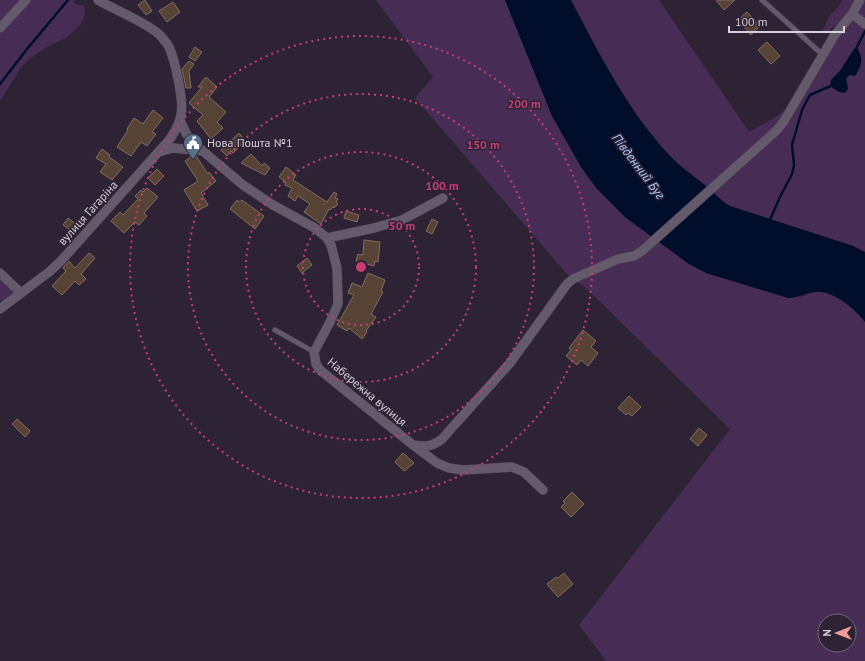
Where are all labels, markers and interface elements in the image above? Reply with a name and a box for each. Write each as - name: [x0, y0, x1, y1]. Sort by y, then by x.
- scale bar: [729, 8, 844, 34]
- text: 100 m: [735, 14, 768, 29]
- text: 200 m: [507, 96, 541, 111]
- water label: Південний Буг: [608, 130, 669, 203]
- public building icon: Нова Пошта №1: [182, 132, 204, 160]
- place label: Нова Пошта №1: [207, 135, 293, 150]
- text: 150 m: [466, 137, 500, 152]
- street label: вулиця Гагаріна: [55, 177, 121, 248]
- text: 100 m: [425, 178, 459, 193]
- text: 50 m: [389, 218, 415, 233]
- centre of rings: [354, 260, 368, 274]
- street label: Набережна вулиця: [325, 354, 410, 429]
- north arrow: [817, 613, 857, 653]
- text: N: [820, 629, 834, 637]

